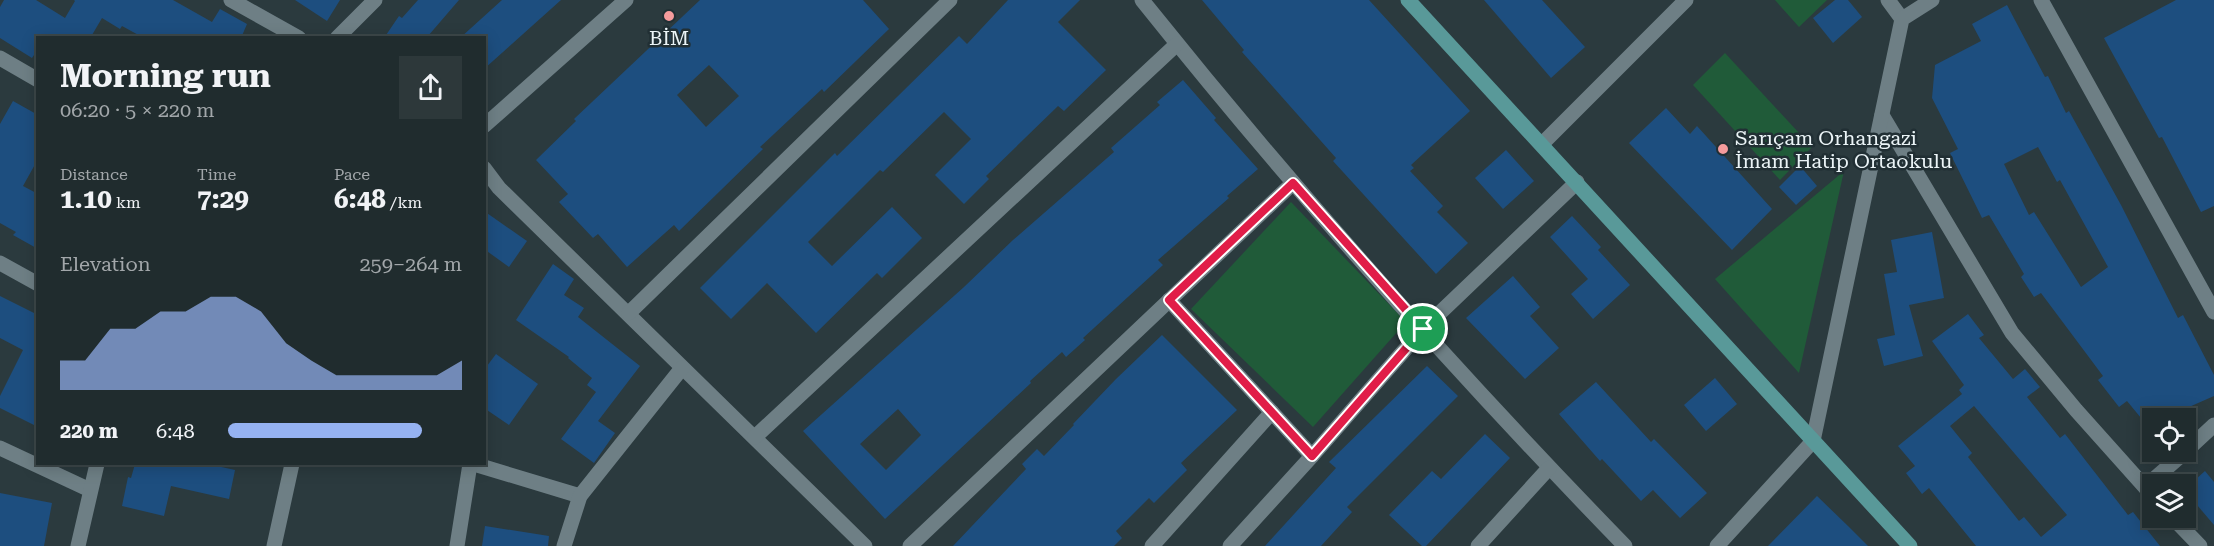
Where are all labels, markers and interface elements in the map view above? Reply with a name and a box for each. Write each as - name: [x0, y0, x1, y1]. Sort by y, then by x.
- marker: BİM: [662, 9, 676, 23]
- place label: BİM: [649, 26, 689, 50]
- text: Morning run: [60, 56, 271, 95]
- button: share: [399, 56, 462, 119]
- text: 06:20 · 5 × 220 m: [60, 98, 215, 122]
- place label: Sarıçam Orhangazi İmam Hatip Ortaokulu: [1735, 126, 1953, 173]
- marker: Sarıçam Orhangazi İmam Hatip Ortaokulu: [1716, 142, 1730, 156]
- text: Distance: [60, 165, 128, 184]
- text: Time: [197, 165, 236, 184]
- text: Pace: [334, 165, 370, 184]
- text: 1.10: [60, 184, 112, 214]
- text: 7:29: [197, 184, 249, 214]
- text: 6:48: [334, 184, 386, 214]
- text: km: [112, 193, 141, 212]
- text: /km: [386, 193, 422, 212]
- text: Elevation: [60, 252, 151, 276]
- text: 259–264 m: [359, 252, 462, 276]
- pin: [1397, 303, 1448, 354]
- icon: arrive: [1406, 312, 1439, 345]
- map controls: [2142, 408, 2196, 528]
- button: locate: [2142, 408, 2196, 462]
- text: 220 m: [60, 419, 118, 443]
- text: 6:48: [156, 419, 195, 443]
- button: layers: [2142, 474, 2196, 528]

